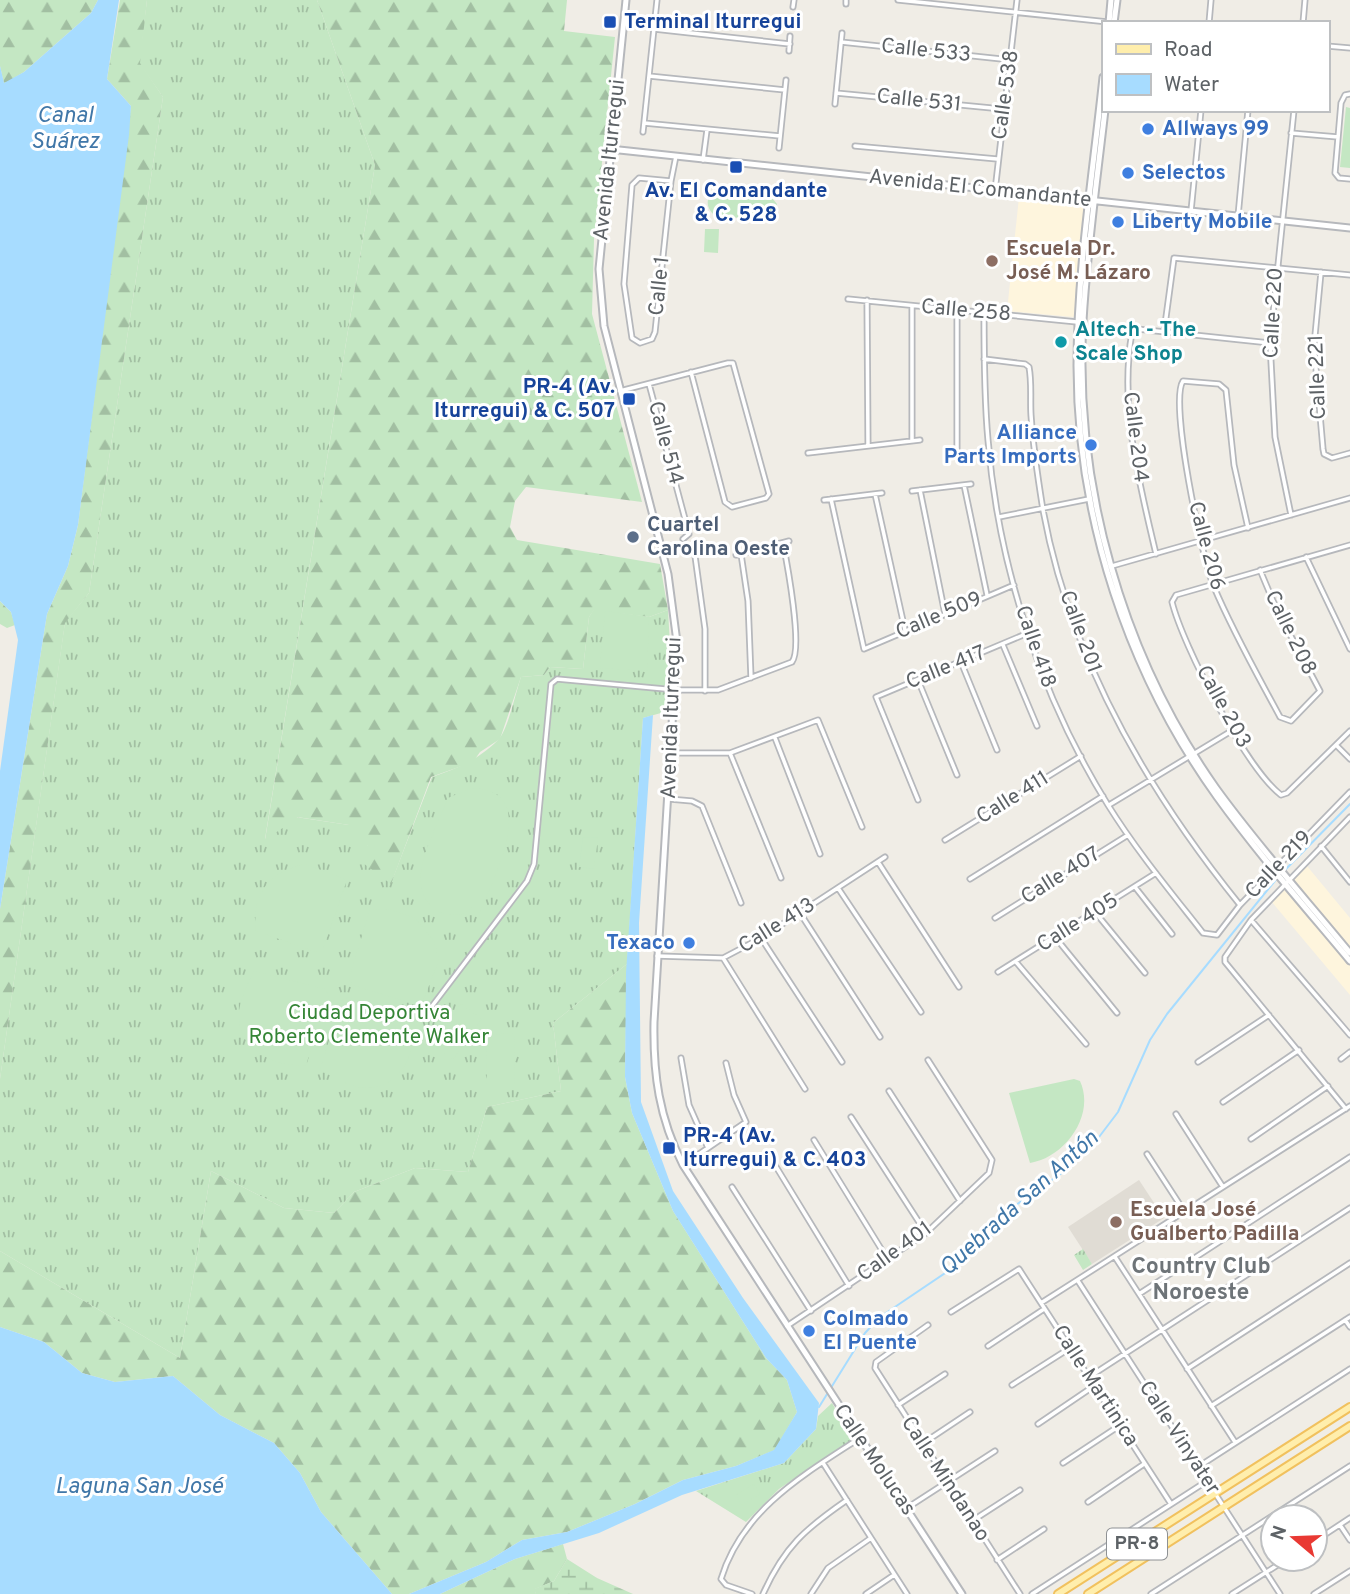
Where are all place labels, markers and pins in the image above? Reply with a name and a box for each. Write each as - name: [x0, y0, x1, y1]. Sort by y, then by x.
- place label: Terminal Iturregui: [624, 9, 801, 36]
- marker: Terminal Iturregui: [602, 14, 618, 30]
- place label: Allways 99: [1162, 116, 1269, 143]
- marker: Allways 99: [1140, 121, 1156, 137]
- marker: Av. El Comandante & C. 528: [728, 159, 744, 175]
- place label: Selectos: [1142, 160, 1226, 187]
- marker: Selectos: [1120, 165, 1136, 181]
- place label: Av. El Comandante & C. 528: [645, 178, 827, 229]
- place label: Liberty Mobile: [1132, 209, 1273, 236]
- marker: Liberty Mobile: [1110, 214, 1126, 230]
- place label: Escuela Dr. José M. Lázaro: [1006, 236, 1151, 287]
- marker: Escuela Dr. José M. Lázaro: [984, 253, 1000, 269]
- place label: Altech - The Scale Shop: [1075, 317, 1196, 368]
- marker: Altech - The Scale Shop: [1053, 334, 1069, 350]
- place label: PR-4 (Av. Iturregui) & C. 507: [434, 374, 615, 425]
- marker: PR-4 (Av. Iturregui) & C. 507: [621, 391, 637, 407]
- place label: Alliance Parts Imports: [944, 420, 1077, 471]
- marker: Alliance Parts Imports: [1083, 437, 1099, 453]
- place label: Cuartel Carolina Oeste: [647, 512, 790, 563]
- marker: Cuartel Carolina Oeste: [625, 529, 641, 545]
- place label: Texaco: [606, 930, 675, 957]
- marker: Texaco: [681, 935, 697, 951]
- place label: PR-4 (Av. Iturregui) & C. 403: [683, 1123, 866, 1174]
- marker: PR-4 (Av. Iturregui) & C. 403: [661, 1140, 677, 1156]
- place label: Escuela José Gualberto Padilla: [1130, 1197, 1299, 1248]
- marker: Escuela José Gualberto Padilla: [1108, 1214, 1124, 1230]
- place label: Colmado El Puente: [823, 1306, 917, 1357]
- marker: Colmado El Puente: [801, 1323, 817, 1339]

